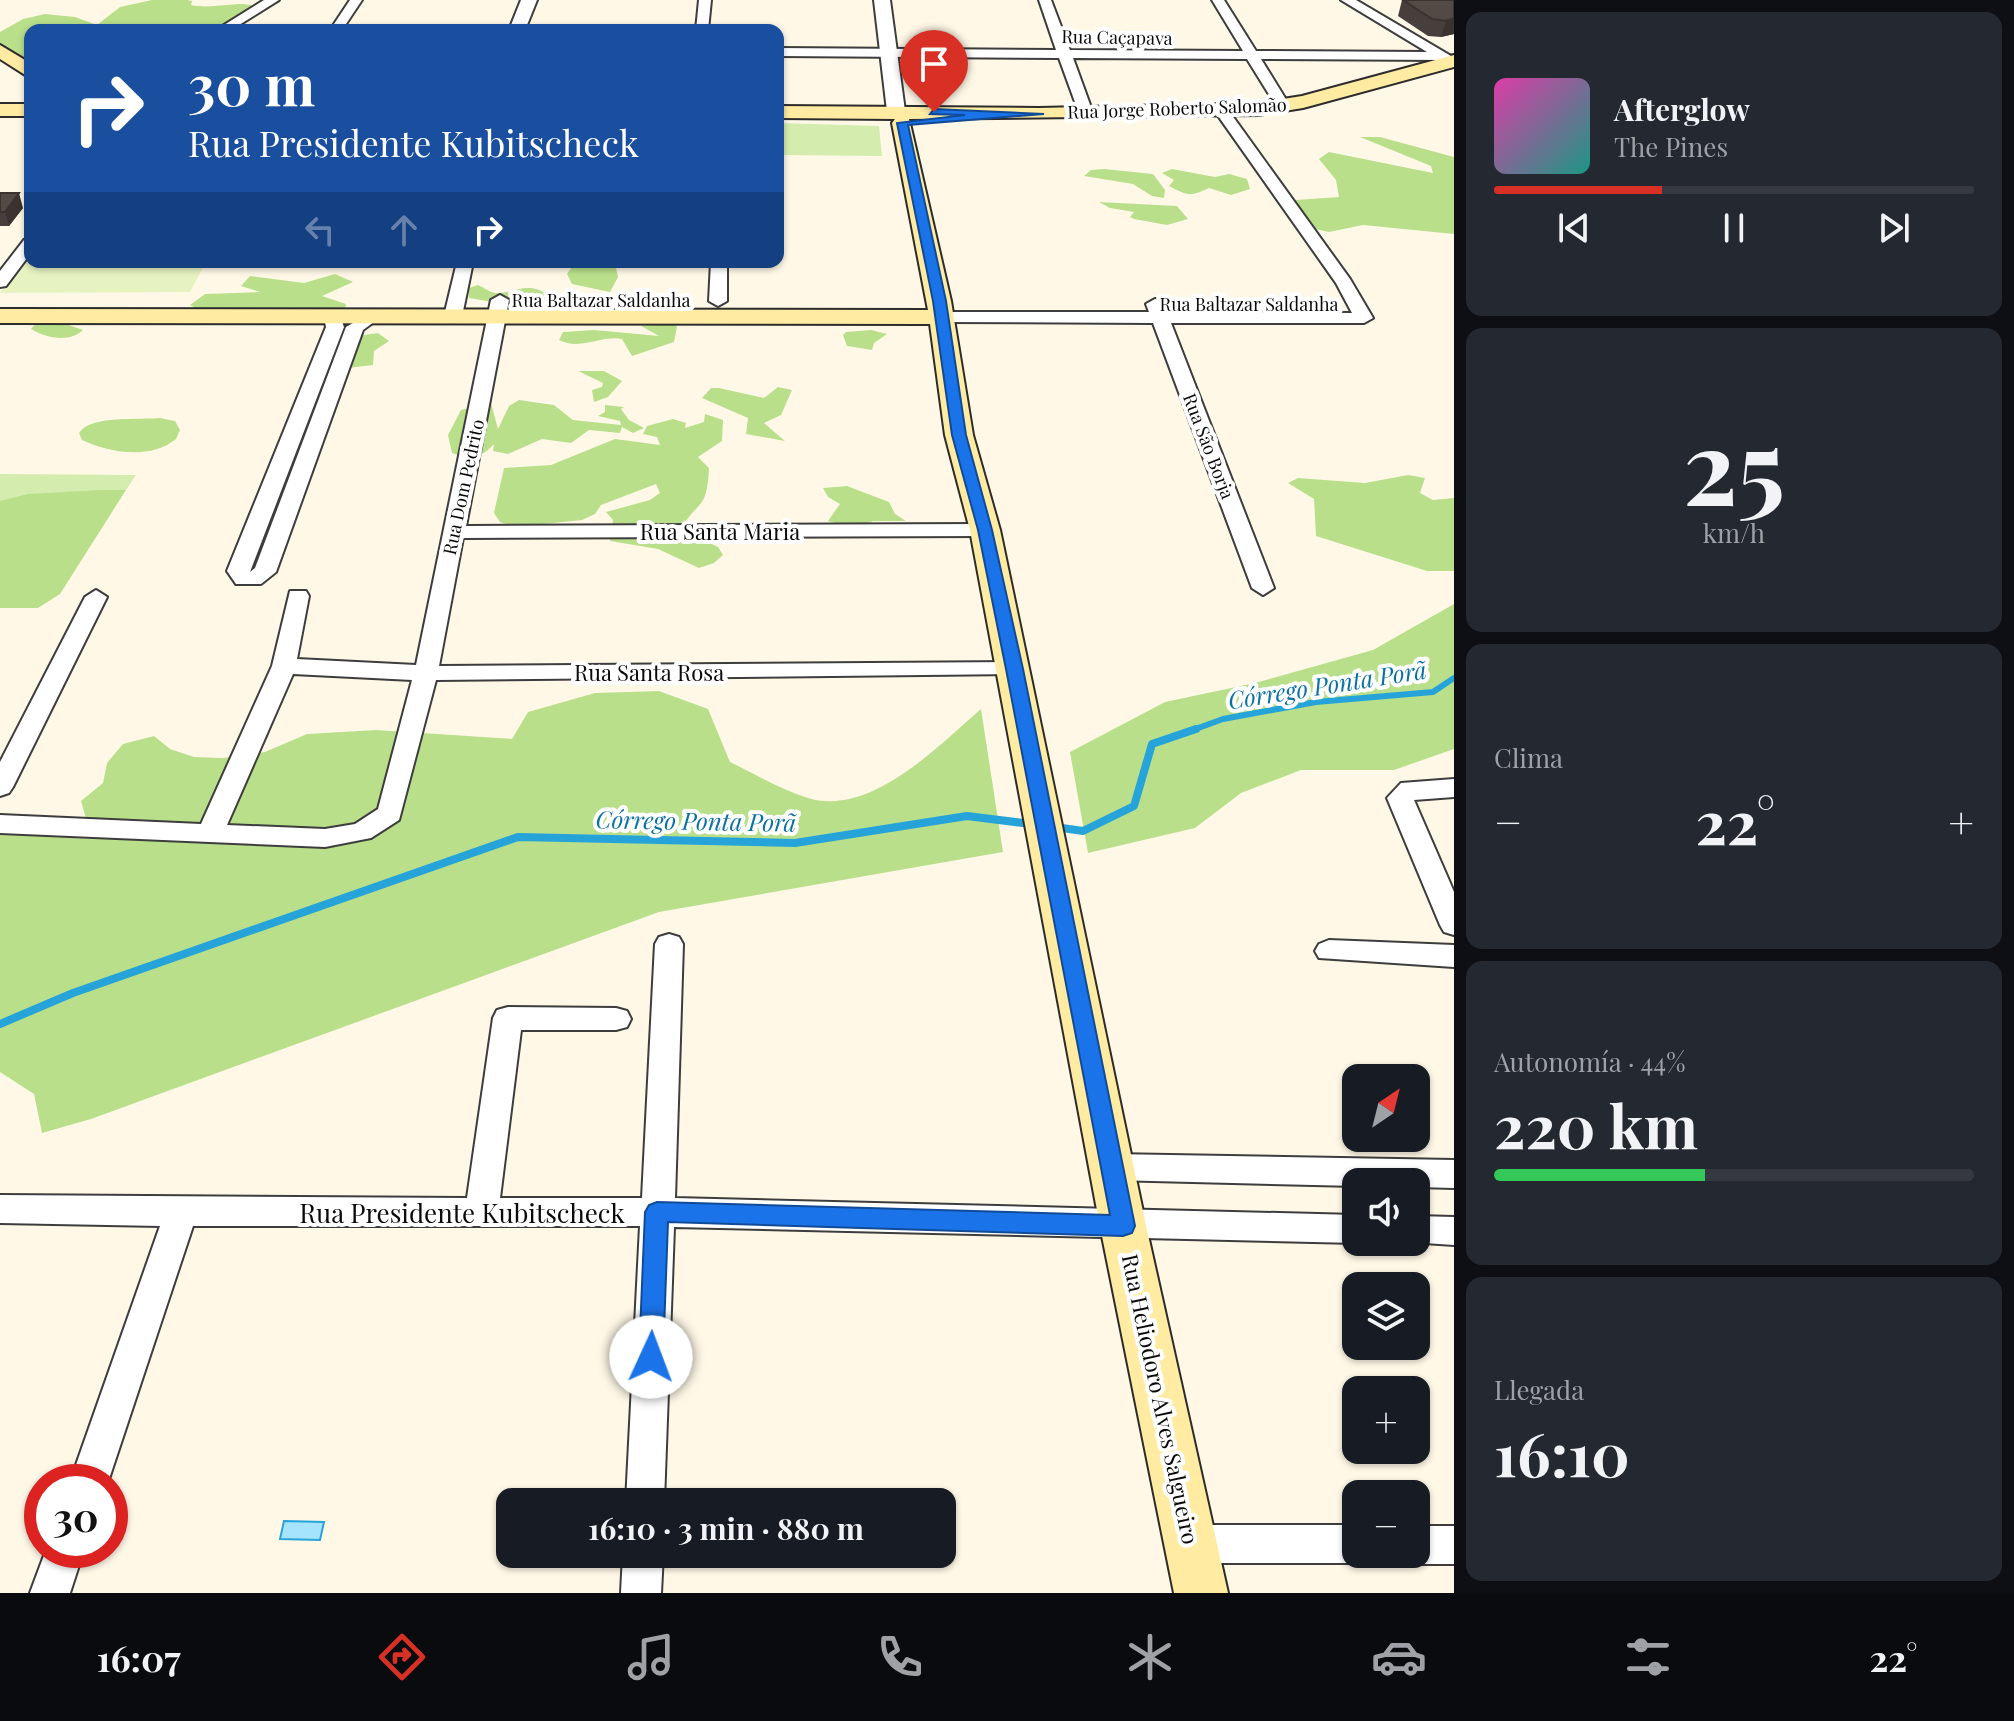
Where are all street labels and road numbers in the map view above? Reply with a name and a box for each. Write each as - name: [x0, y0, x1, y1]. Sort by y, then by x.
- street label: Rua Caçapava: [1061, 24, 1173, 50]
- street label: Rua Jorge Roberto Salomão: [1067, 92, 1287, 124]
- street label: Rua Baltazar Saldanha: [511, 288, 691, 312]
- street label: Rua Baltazar Saldanha: [1159, 292, 1339, 316]
- street label: Rua São Borja: [1178, 390, 1240, 502]
- street label: Rua Dom Pedrito: [437, 417, 489, 557]
- street label: Rua Santa Maria: [640, 516, 800, 546]
- street label: Rua Santa Rosa: [574, 657, 724, 687]
- street label: Rua Presidente Kubitscheck: [299, 1195, 625, 1230]
- street label: Rua Heliodoro Alves Salgueiro: [1116, 1251, 1206, 1547]

